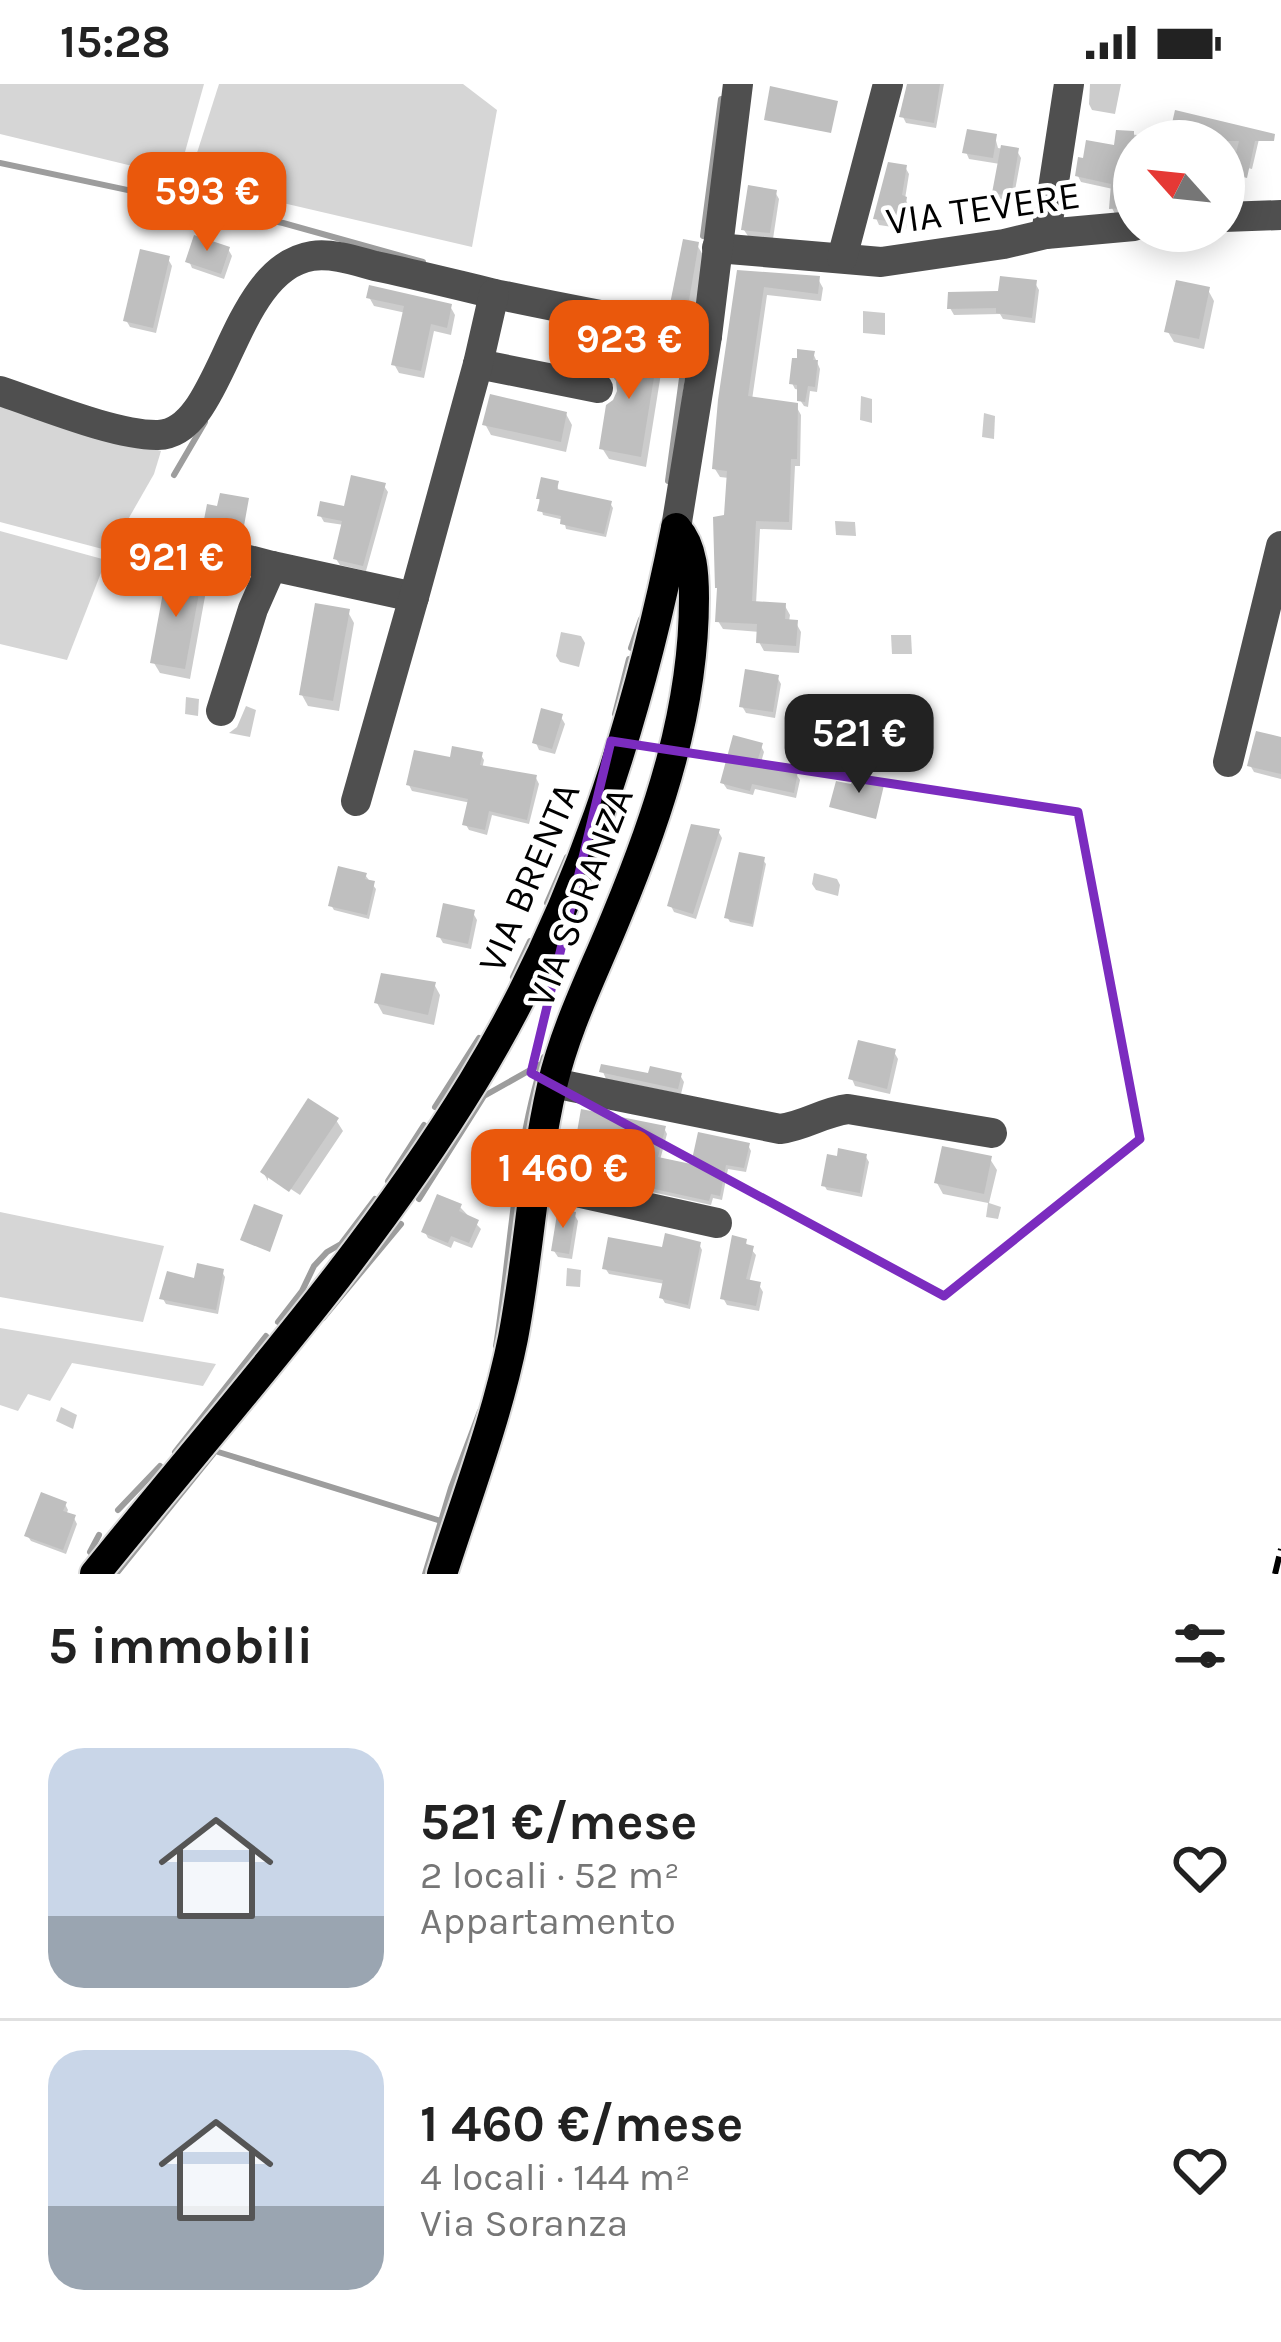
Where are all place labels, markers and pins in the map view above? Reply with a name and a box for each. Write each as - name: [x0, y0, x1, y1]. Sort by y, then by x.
- pin: 593 €: [123, 152, 291, 254]
- pin: 923 €: [545, 300, 713, 402]
- pin: 921 €: [92, 518, 260, 620]
- pin: 521 €: [775, 694, 943, 796]
- pin: 1 460 €: [452, 1129, 674, 1231]

